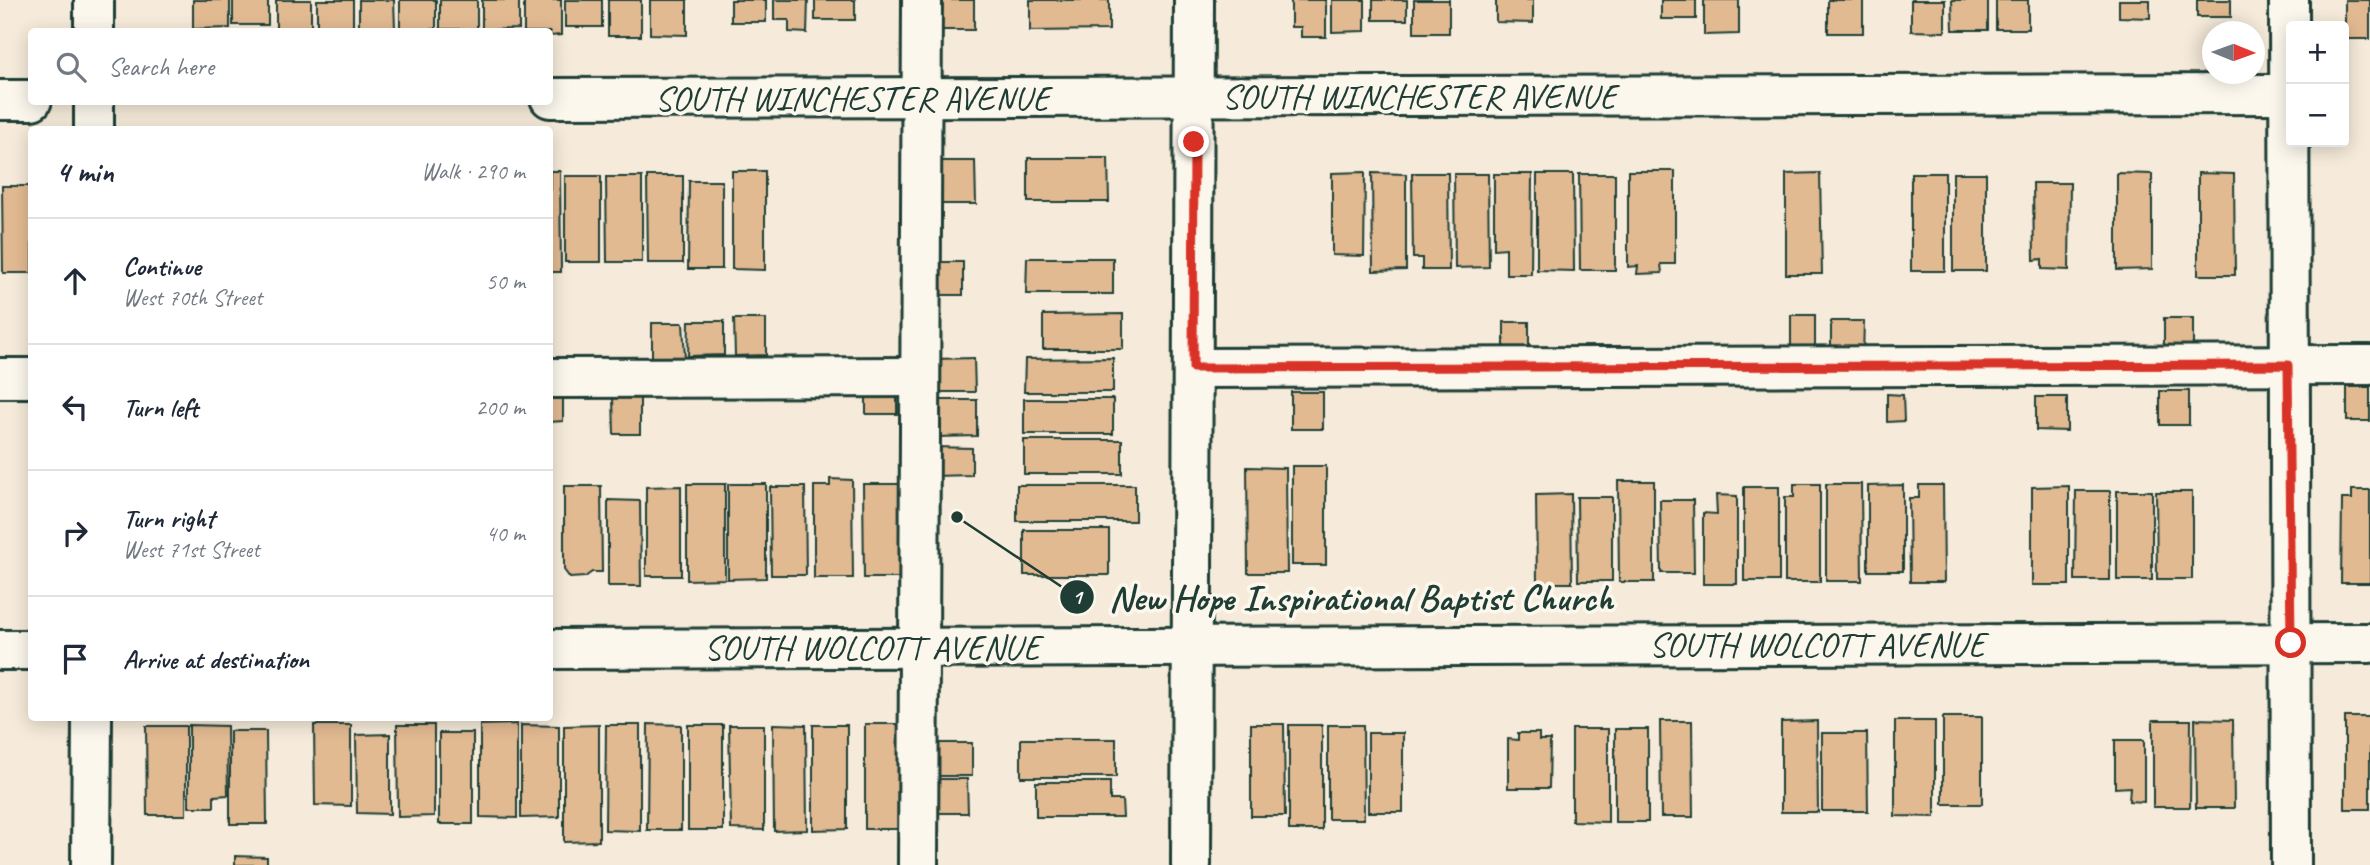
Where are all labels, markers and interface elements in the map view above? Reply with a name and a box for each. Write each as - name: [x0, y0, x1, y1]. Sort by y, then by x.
- north arrow: [2202, 21, 2265, 84]
- map controls: [2286, 21, 2349, 147]
- button: +: [2286, 21, 2349, 84]
- search box: [28, 28, 553, 105]
- icon: search: [52, 48, 90, 86]
- text: Search here: [108, 50, 214, 83]
- street label: SOUTH WINCHESTER AVENUE: [1222, 74, 1621, 119]
- street label: SOUTH WINCHESTER AVENUE: [655, 76, 1054, 121]
- button: −: [2286, 84, 2349, 147]
- route end: [1178, 126, 1209, 157]
- text: 4 min: [56, 153, 113, 191]
- text: Walk · 290 m: [421, 157, 525, 186]
- text: Continue: [123, 250, 201, 283]
- icon: ahead: [56, 262, 94, 300]
- text: 50 m: [486, 267, 525, 296]
- text: West 70th Street: [123, 283, 262, 312]
- icon: left: [56, 388, 94, 426]
- text: Turn left: [123, 391, 198, 424]
- text: 200 m: [476, 393, 525, 422]
- text: Turn right: [123, 502, 214, 535]
- icon: right: [56, 514, 94, 552]
- text: 40 m: [486, 519, 525, 548]
- text: West 71st Street: [123, 535, 260, 564]
- callout: New Hope Inspirational Baptist Church: [1060, 568, 1628, 626]
- text: New Hope Inspirational Baptist Church: [1109, 574, 1615, 621]
- text: 1: [1072, 584, 1084, 610]
- street label: SOUTH WOLCOTT AVENUE: [1649, 622, 1990, 667]
- street label: SOUTH WOLCOTT AVENUE: [704, 625, 1045, 670]
- route start: [2275, 627, 2306, 658]
- icon: arrive: [56, 640, 94, 678]
- text: Arrive at destination: [123, 643, 309, 676]

